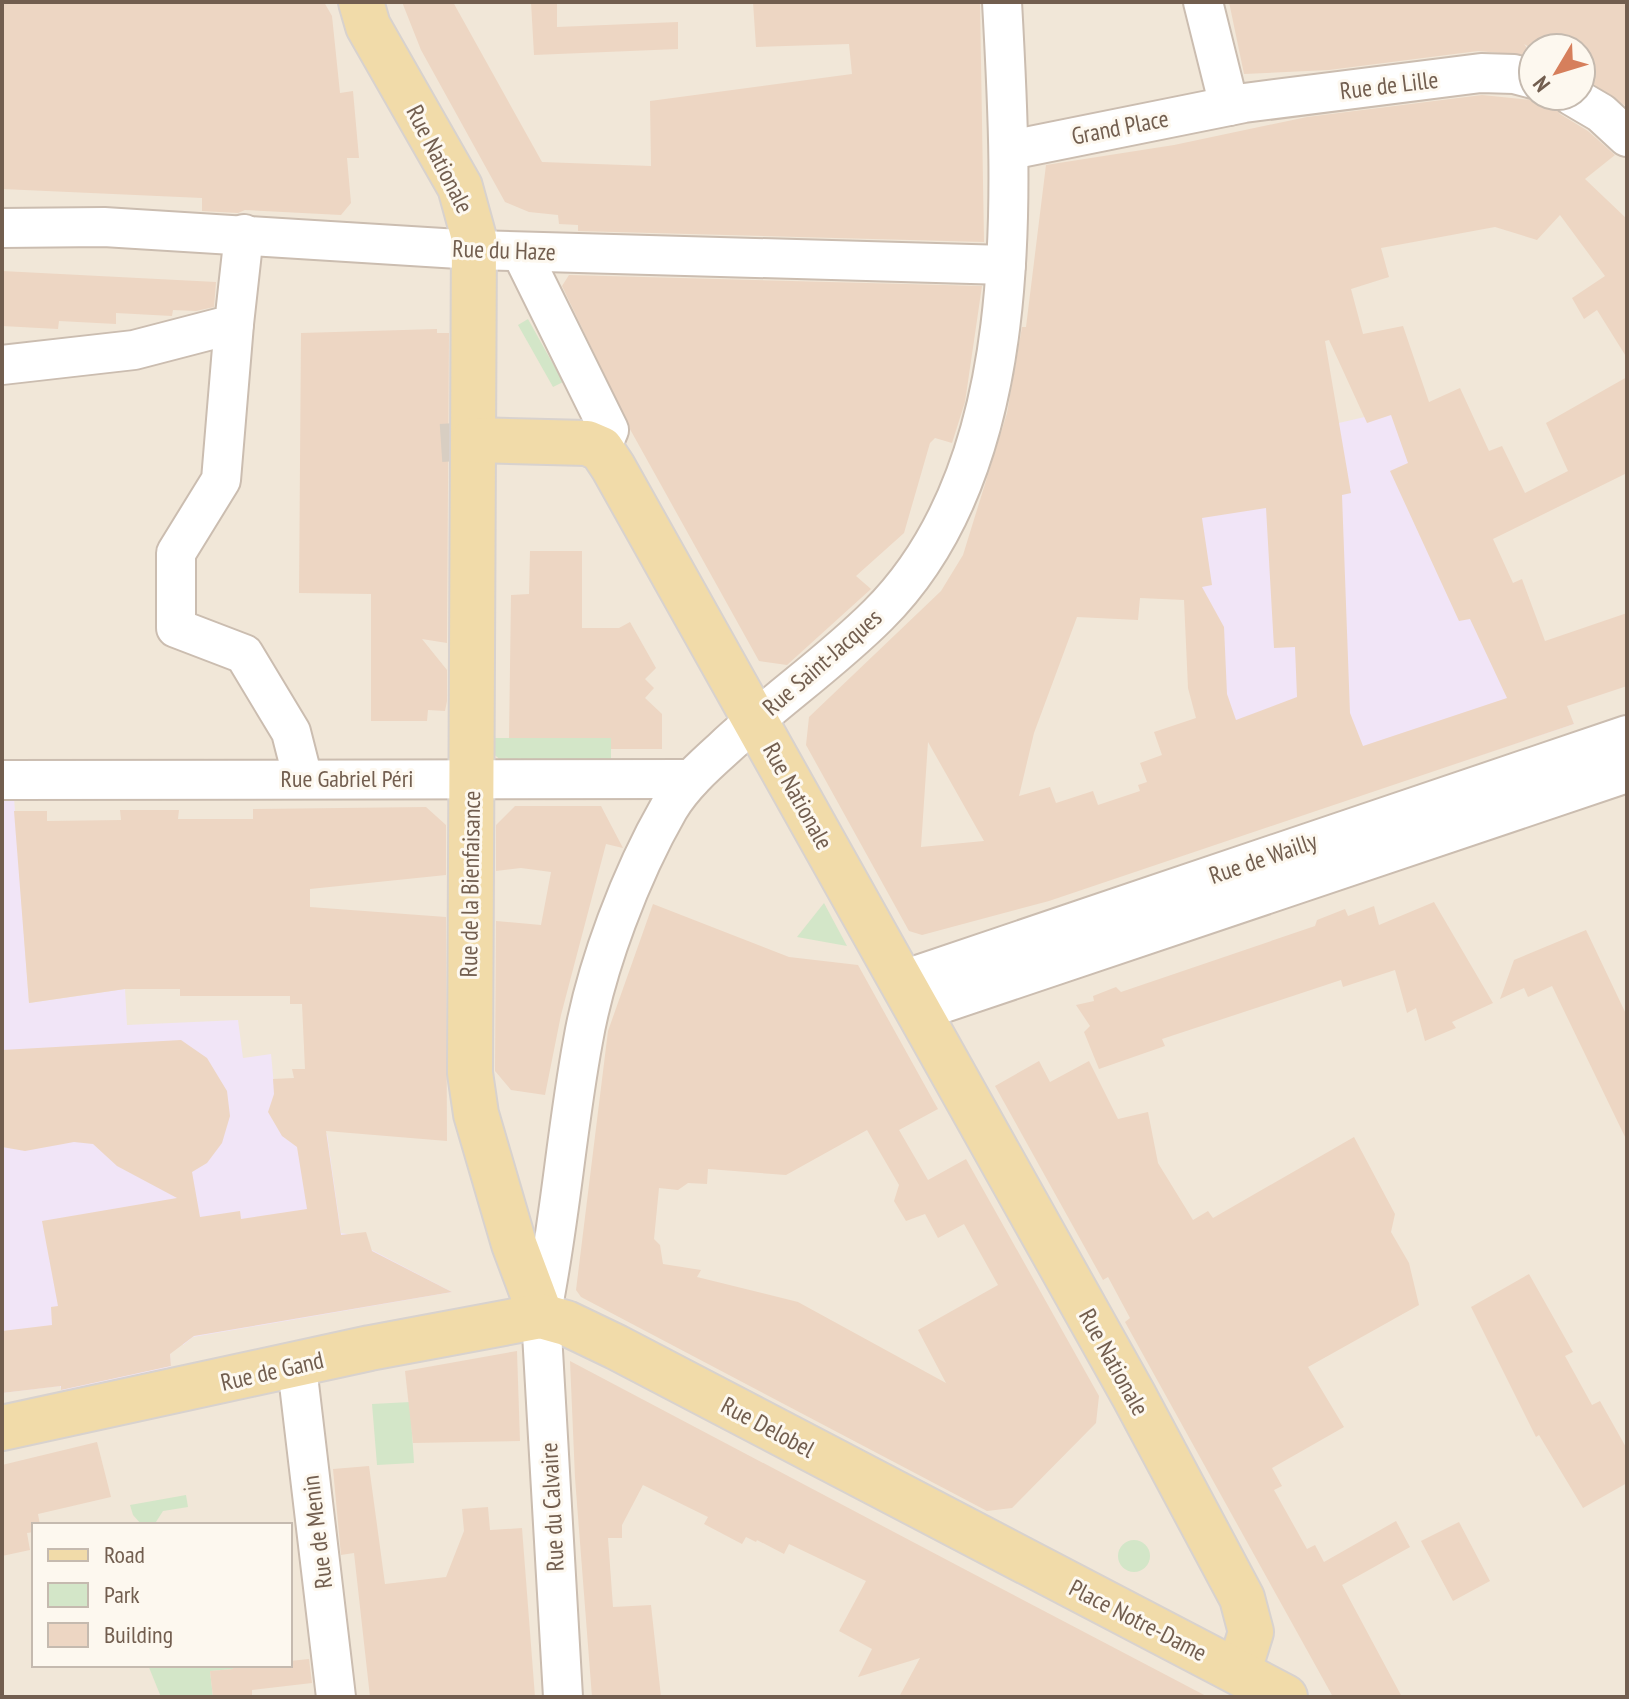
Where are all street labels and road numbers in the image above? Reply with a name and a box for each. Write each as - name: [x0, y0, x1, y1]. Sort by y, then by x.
- street label: Rue de Lille: [1338, 64, 1440, 106]
- street label: Rue Nationale: [400, 100, 480, 218]
- street label: Grand Place: [1069, 102, 1171, 152]
- street label: Rue du Haze: [452, 233, 556, 267]
- street label: Rue Saint-Jacques: [756, 602, 888, 722]
- street label: Rue Nationale: [756, 737, 840, 855]
- street label: Rue Gabriel Péri: [281, 763, 413, 794]
- street label: Rue de la Bienfaisance: [453, 790, 487, 978]
- street label: Rue de Wailly: [1205, 825, 1321, 891]
- street label: Rue Nationale: [1072, 1303, 1156, 1421]
- street label: Rue de Gand: [218, 1344, 326, 1398]
- street label: Rue Delobel: [716, 1390, 820, 1465]
- street label: Rue du Calvaire: [533, 1442, 571, 1572]
- street label: Rue de Menin: [295, 1474, 339, 1590]
- street label: Place Notre-Dame: [1064, 1572, 1212, 1668]

